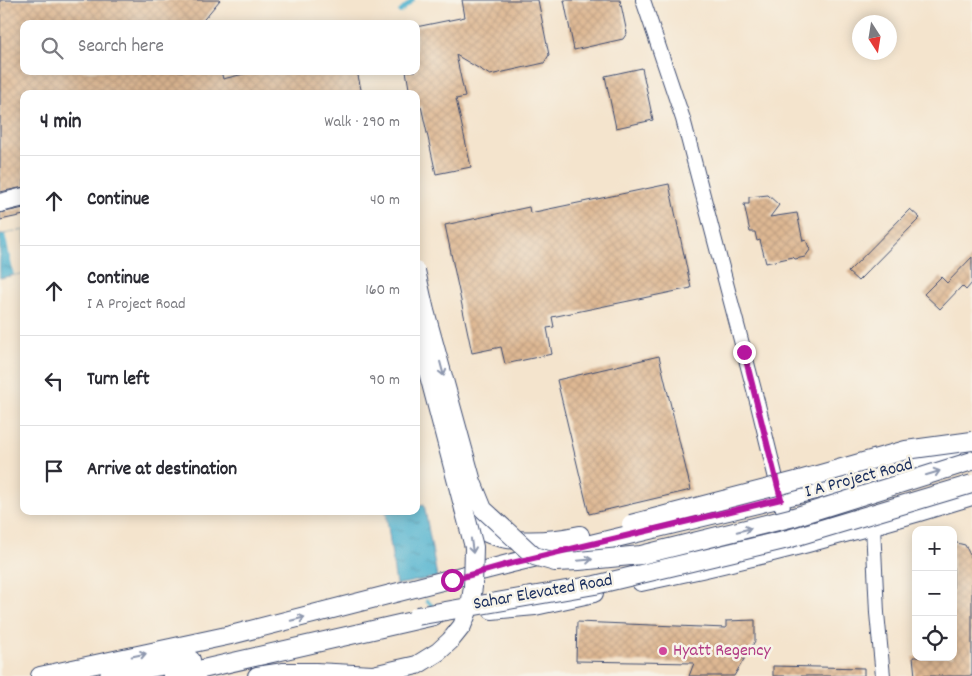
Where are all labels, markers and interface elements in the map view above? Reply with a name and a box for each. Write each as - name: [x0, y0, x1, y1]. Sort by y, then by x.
- north arrow: [852, 15, 897, 60]
- search box: [20, 20, 420, 75]
- icon: search: [38, 34, 66, 62]
- text: Search here: [78, 34, 164, 61]
- text: 4 min: [40, 108, 82, 138]
- text: Walk · 290 m: [324, 111, 400, 134]
- icon: ahead: [40, 187, 68, 215]
- text: Continue: [87, 187, 149, 214]
- text: 40 m: [370, 189, 400, 212]
- text: Continue: [87, 266, 149, 293]
- icon: ahead: [40, 277, 68, 305]
- text: 160 m: [365, 279, 400, 302]
- text: I A Project Road: [87, 293, 186, 316]
- route end: [733, 341, 756, 364]
- one-way arrow: [437, 360, 447, 376]
- icon: left: [40, 367, 68, 395]
- text: Turn left: [87, 367, 150, 394]
- text: 90 m: [369, 369, 400, 392]
- street label: I A Project Road: [802, 453, 916, 505]
- icon: arrive: [40, 457, 68, 485]
- text: Arrive at destination: [87, 457, 237, 484]
- one-way arrow: [925, 468, 941, 478]
- one-way arrow: [736, 524, 752, 534]
- map controls: [912, 526, 957, 661]
- button: +: [912, 526, 957, 571]
- one-way arrow: [468, 538, 478, 554]
- one-way arrow: [577, 556, 593, 565]
- street label: Sahar Elevated Road: [471, 568, 615, 618]
- route start: [441, 569, 464, 592]
- button: −: [912, 571, 957, 616]
- one-way arrow: [289, 614, 305, 623]
- button: locate: [912, 616, 957, 661]
- place label: Hyatt Regency: [673, 639, 771, 664]
- marker: Hyatt Regency: [657, 645, 669, 657]
- one-way arrow: [131, 650, 147, 659]

